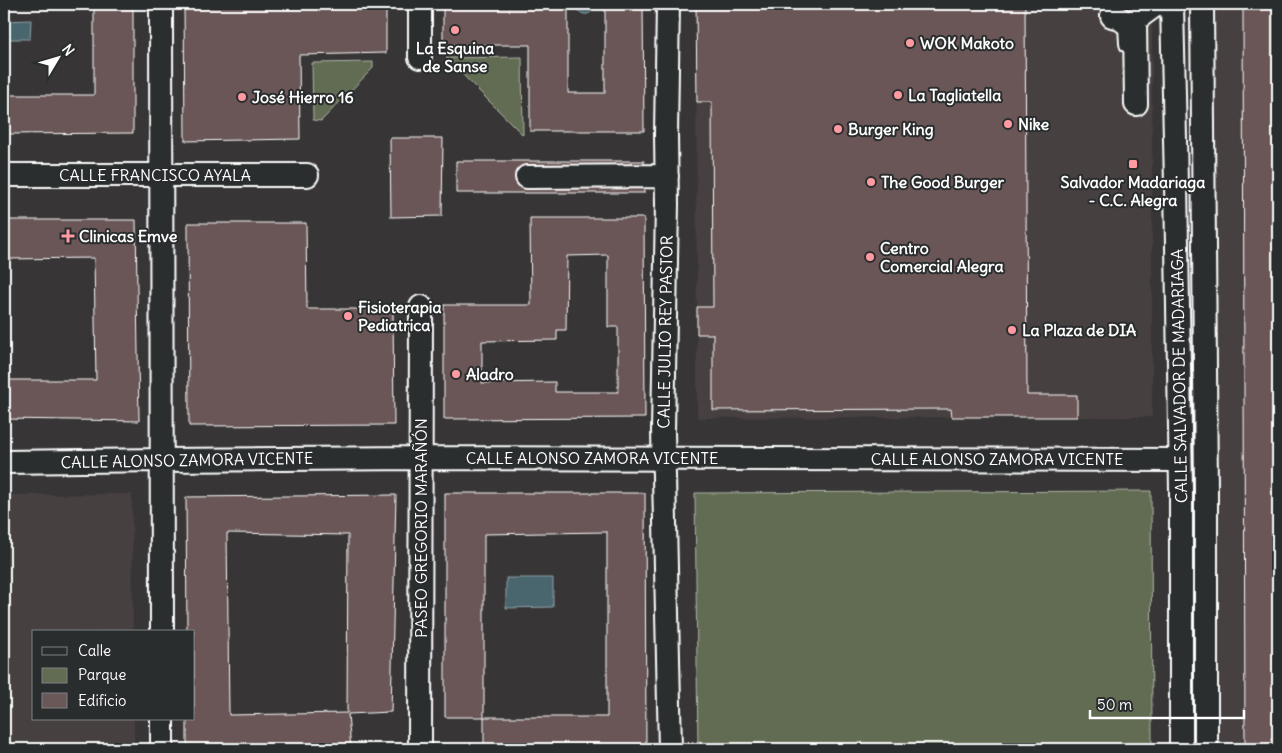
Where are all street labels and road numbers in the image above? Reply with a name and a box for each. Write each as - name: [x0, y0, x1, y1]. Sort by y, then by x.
- street label: CALLE FRANCISCO AYALA: [59, 165, 251, 185]
- street label: CALLE JULIO REY PASTOR: [653, 235, 677, 429]
- street label: CALLE SALVADOR DE MADARIAGA: [1167, 249, 1191, 503]
- street label: PASEO GREGORIO MARAÑÓN: [411, 418, 431, 638]
- street label: CALLE ALONSO ZAMORA VICENTE: [61, 448, 313, 472]
- street label: CALLE ALONSO ZAMORA VICENTE: [466, 448, 718, 468]
- street label: CALLE ALONSO ZAMORA VICENTE: [871, 449, 1123, 469]

